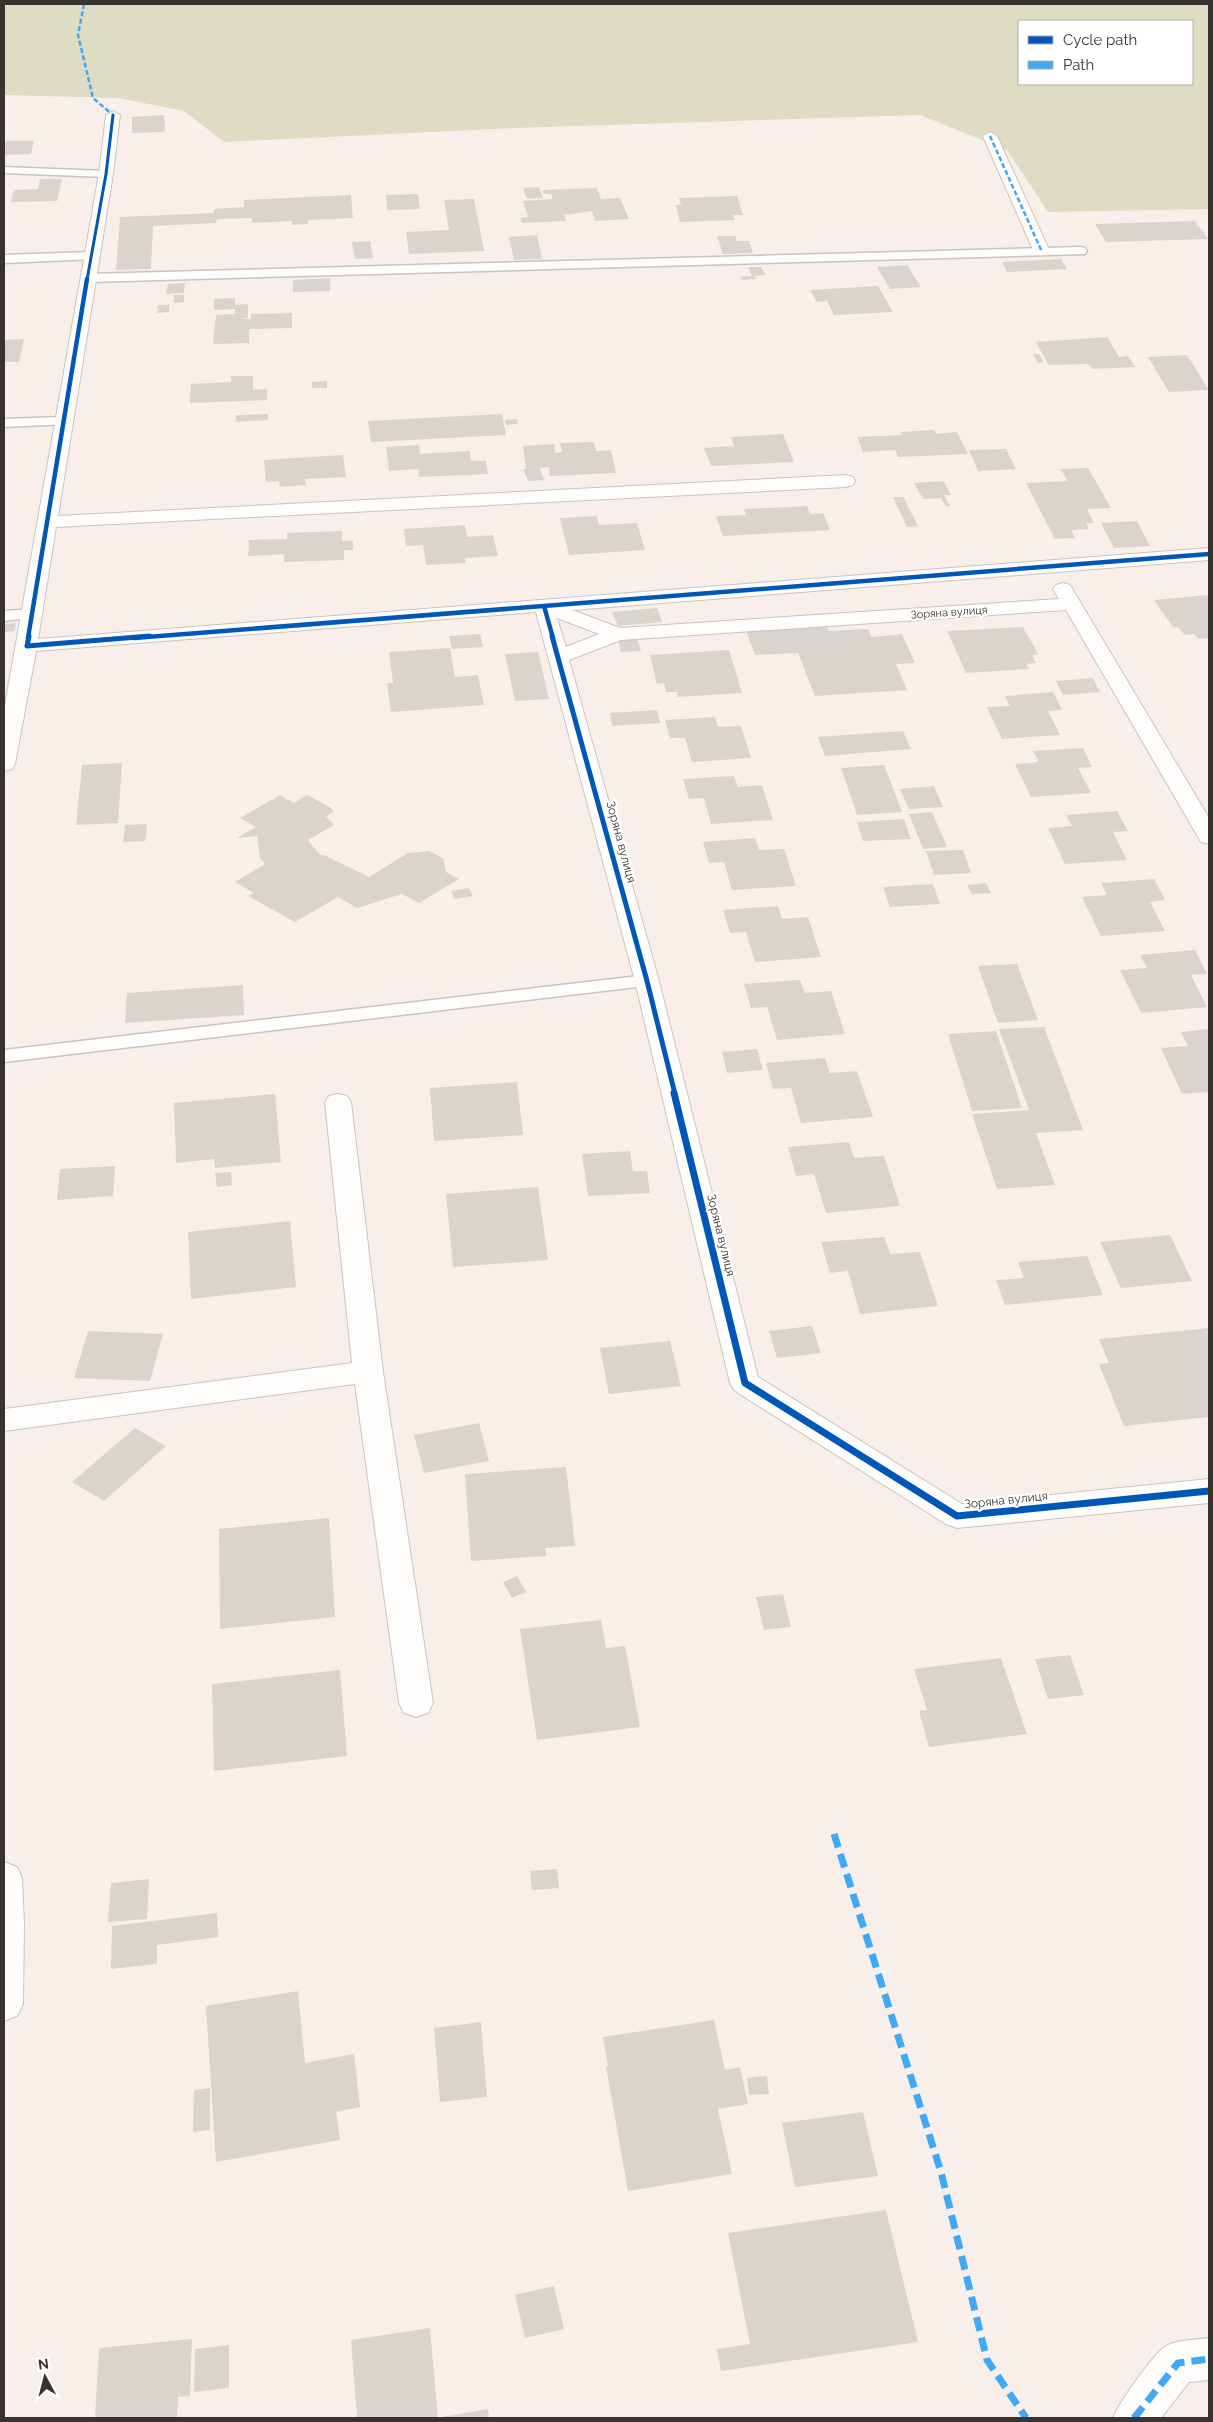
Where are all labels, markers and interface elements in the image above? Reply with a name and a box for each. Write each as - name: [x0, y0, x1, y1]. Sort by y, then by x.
- legend: [1018, 20, 1193, 85]
- text: Cycle path: [1063, 31, 1137, 49]
- text: Path: [1063, 56, 1094, 74]
- street label: Зоряна вулиця: [910, 603, 988, 622]
- street label: Зоряна вулиця: [603, 800, 639, 884]
- street label: Зоряна вулиця: [704, 1193, 738, 1277]
- street label: Зоряна вулиця: [964, 1489, 1048, 1511]
- north arrow: [20, 2352, 70, 2402]
- text: N: [37, 2356, 50, 2373]

